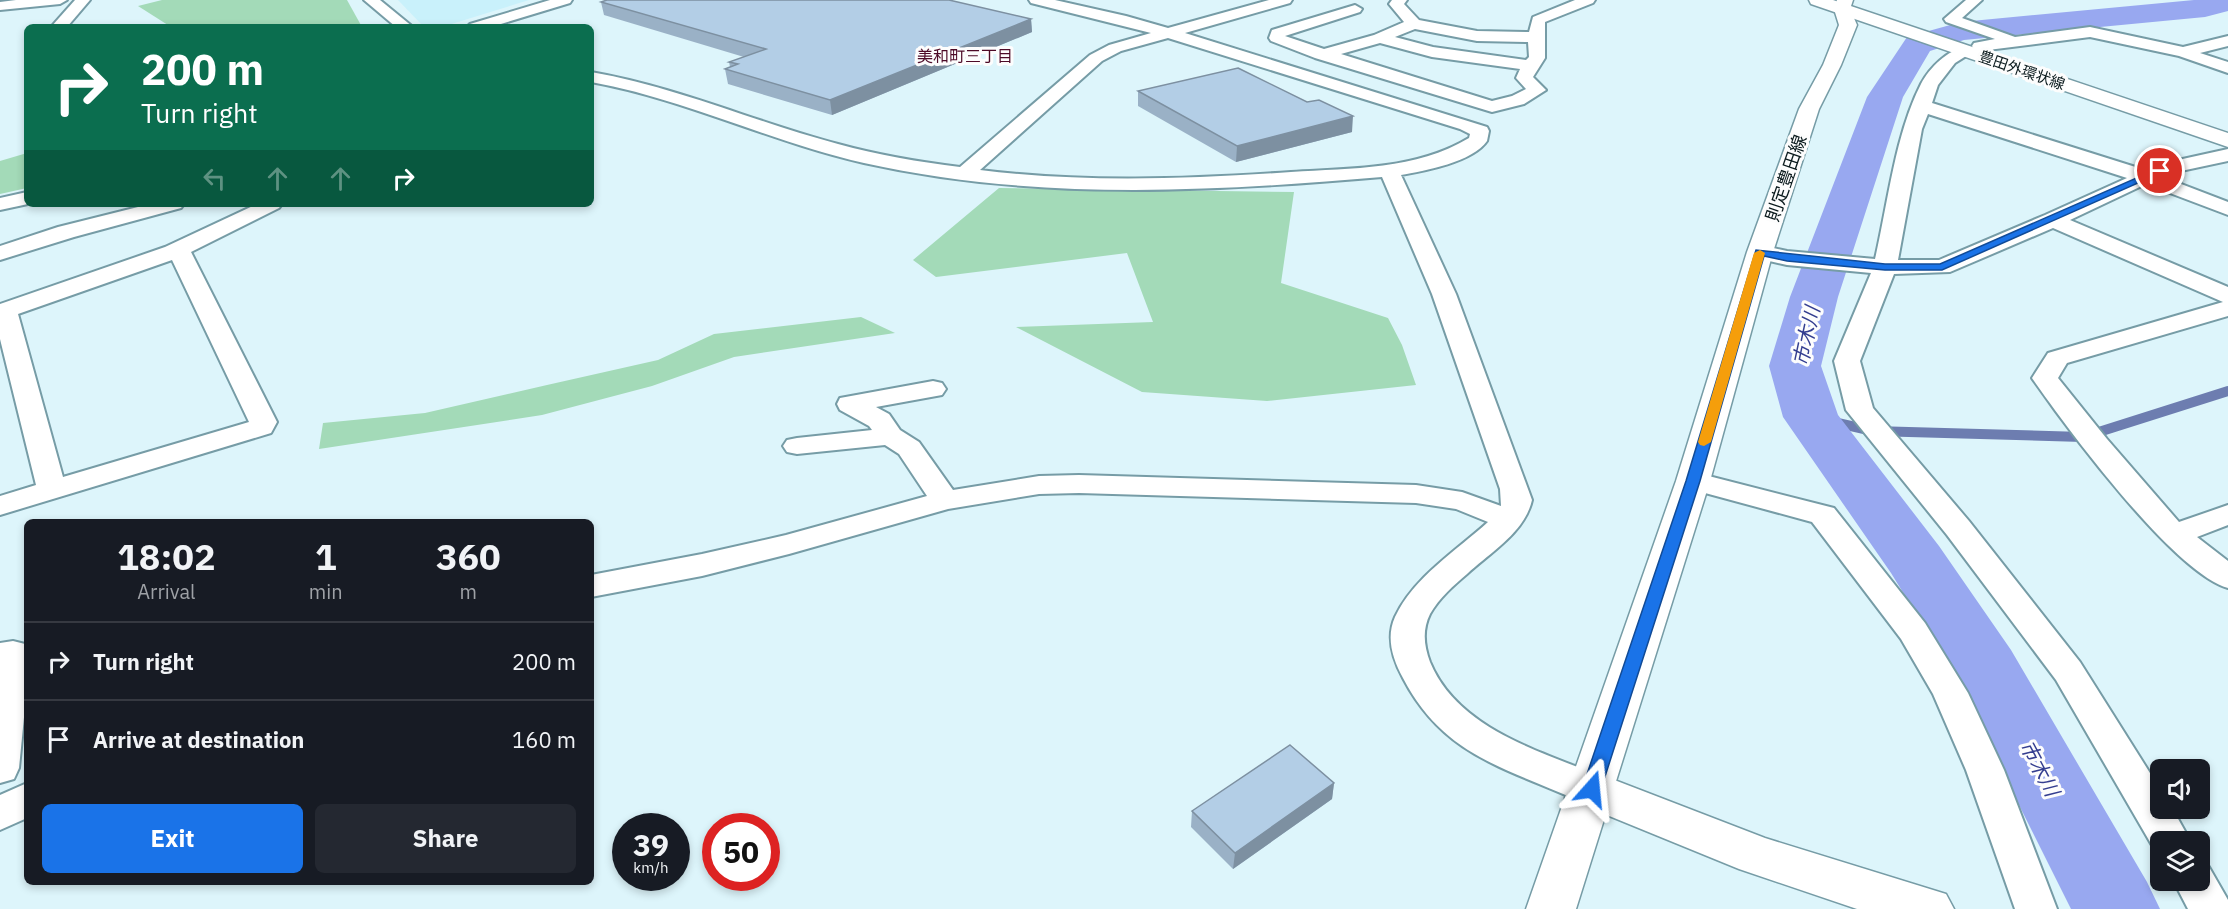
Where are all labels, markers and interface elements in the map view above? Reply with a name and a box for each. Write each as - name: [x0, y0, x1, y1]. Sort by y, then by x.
- text: 200 m: [141, 42, 264, 97]
- district label: 美和町三丁目: [917, 46, 1013, 66]
- street label: 豊田外環状線: [1976, 46, 2068, 94]
- icon: right: [42, 48, 120, 126]
- text: Turn right: [141, 95, 258, 130]
- street label: 則定豊田線: [1760, 132, 1812, 224]
- pin: [2134, 145, 2185, 196]
- icon: arrive: [2143, 154, 2176, 187]
- icon: left: [198, 162, 231, 195]
- icon: ahead: [261, 162, 294, 195]
- icon: ahead: [324, 162, 357, 195]
- icon: right: [387, 162, 420, 195]
- water label: 市木川: [1787, 302, 1826, 368]
- text: 18:02: [117, 533, 216, 580]
- text: 1: [315, 533, 337, 580]
- text: 360: [436, 533, 501, 580]
- text: Arrival: [137, 578, 196, 605]
- text: min: [309, 578, 343, 605]
- text: m: [460, 578, 477, 605]
- icon: right: [42, 645, 75, 678]
- text: Turn right: [93, 647, 194, 676]
- text: 200 m: [512, 647, 576, 676]
- icon: arrive: [42, 723, 75, 756]
- text: Arrive at destination: [93, 725, 304, 754]
- text: 160 m: [512, 725, 576, 754]
- water label: 市木川: [2014, 735, 2067, 803]
- position arrow: [1560, 757, 1624, 821]
- map controls: [2150, 759, 2210, 891]
- button: sound: [2150, 759, 2210, 819]
- button: Exit: [42, 804, 303, 873]
- button: Share: [315, 804, 576, 873]
- speed limit sign: 50: [702, 813, 780, 891]
- text: 39: [633, 825, 669, 864]
- button: layers: [2150, 831, 2210, 891]
- text: km/h: [633, 858, 669, 877]

